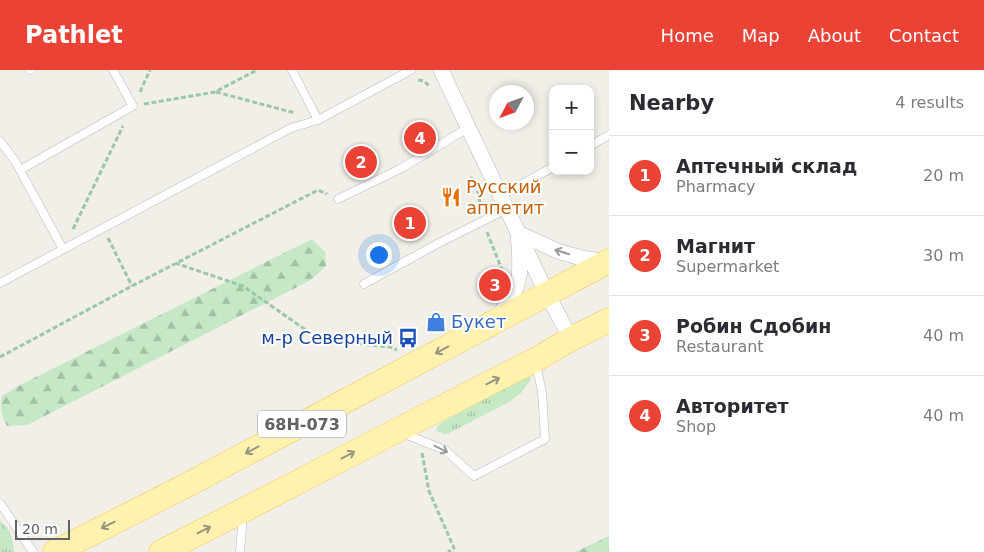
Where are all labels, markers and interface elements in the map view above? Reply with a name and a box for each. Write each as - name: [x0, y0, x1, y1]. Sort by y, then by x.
- text: Pathlet: [25, 21, 123, 49]
- text: Home: [661, 25, 714, 46]
- text: Map: [742, 25, 780, 46]
- text: About: [808, 25, 861, 46]
- text: Contact: [889, 25, 959, 46]
- north arrow: [489, 85, 534, 130]
- map controls: [549, 85, 594, 175]
- button: +: [549, 85, 594, 130]
- text: Nearby: [629, 91, 714, 115]
- text: 4 results: [895, 93, 964, 112]
- pin: 4: [404, 119, 436, 157]
- button: −: [549, 130, 594, 175]
- pin: 2: [345, 143, 377, 181]
- text: Аптечный склад: [676, 155, 857, 177]
- text: 1: [639, 166, 651, 185]
- text: 20 m: [923, 166, 964, 185]
- place label: Русский аппетит: [466, 176, 544, 218]
- text: Pharmacy: [676, 177, 756, 196]
- restaurant icon: Русский аппетит: [440, 186, 462, 208]
- pin: 1: [394, 204, 426, 242]
- text: Магнит: [676, 235, 755, 257]
- your location: [366, 242, 392, 268]
- text: 2: [639, 246, 651, 265]
- text: 30 m: [923, 246, 964, 265]
- one-way arrow: [554, 247, 570, 257]
- text: Supermarket: [676, 257, 779, 276]
- pin: 3: [479, 266, 511, 304]
- shop icon: Букет: [425, 311, 447, 333]
- place label: Букет: [451, 311, 506, 332]
- text: Робин Сдобин: [676, 315, 831, 337]
- text: 3: [639, 326, 651, 345]
- text: 40 m: [923, 326, 964, 345]
- place label: м-р Северный: [261, 327, 393, 348]
- bus stop icon: м-р Северный: [397, 327, 419, 349]
- text: Restaurant: [676, 337, 764, 356]
- one-way arrow: [435, 345, 450, 355]
- one-way arrow: [485, 376, 500, 385]
- text: Авторитет: [676, 395, 789, 417]
- text: 4: [639, 406, 651, 425]
- text: 40 m: [923, 406, 964, 425]
- road number: 68Н-073: [258, 410, 346, 438]
- text: Shop: [676, 417, 716, 436]
- one-way arrow: [433, 444, 448, 454]
- one-way arrow: [245, 445, 260, 455]
- one-way arrow: [341, 450, 355, 460]
- scale bar: [15, 517, 70, 540]
- text: 20 m: [22, 521, 58, 537]
- one-way arrow: [101, 521, 116, 530]
- one-way arrow: [196, 525, 211, 534]

